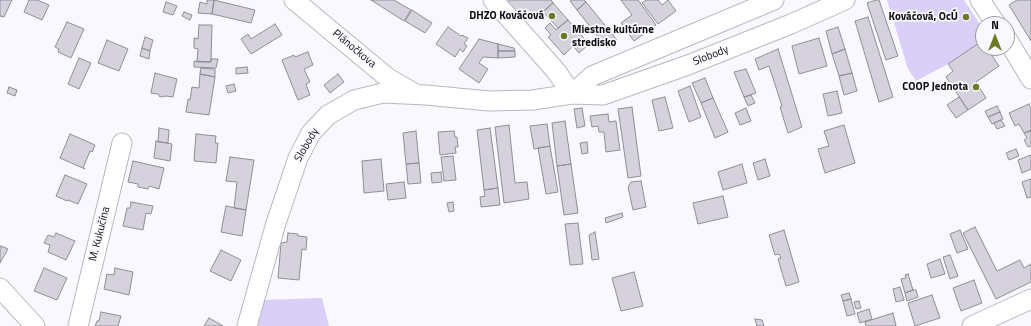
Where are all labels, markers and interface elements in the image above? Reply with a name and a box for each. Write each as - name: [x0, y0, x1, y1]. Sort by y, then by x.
- place label: DHZO Kováčová: [469, 9, 544, 23]
- place label: Kováčová, OcÚ: [889, 10, 958, 24]
- marker: DHZO Kováčová: [547, 11, 557, 21]
- marker: Kováčová, OcÚ: [961, 12, 971, 22]
- north arrow: [975, 16, 1015, 56]
- text: N: [991, 17, 999, 33]
- place label: Miestne kultúrne stredisko: [572, 23, 654, 49]
- street label: Plánočkova: [330, 27, 378, 71]
- marker: Miestne kultúrne stredisko: [559, 31, 569, 41]
- street label: Slobody: [691, 43, 731, 69]
- place label: COOP Jednota: [902, 80, 968, 94]
- marker: COOP Jednota: [971, 82, 981, 92]
- street label: Slobody: [292, 126, 322, 164]
- street label: M. Kukučína: [87, 205, 113, 263]

